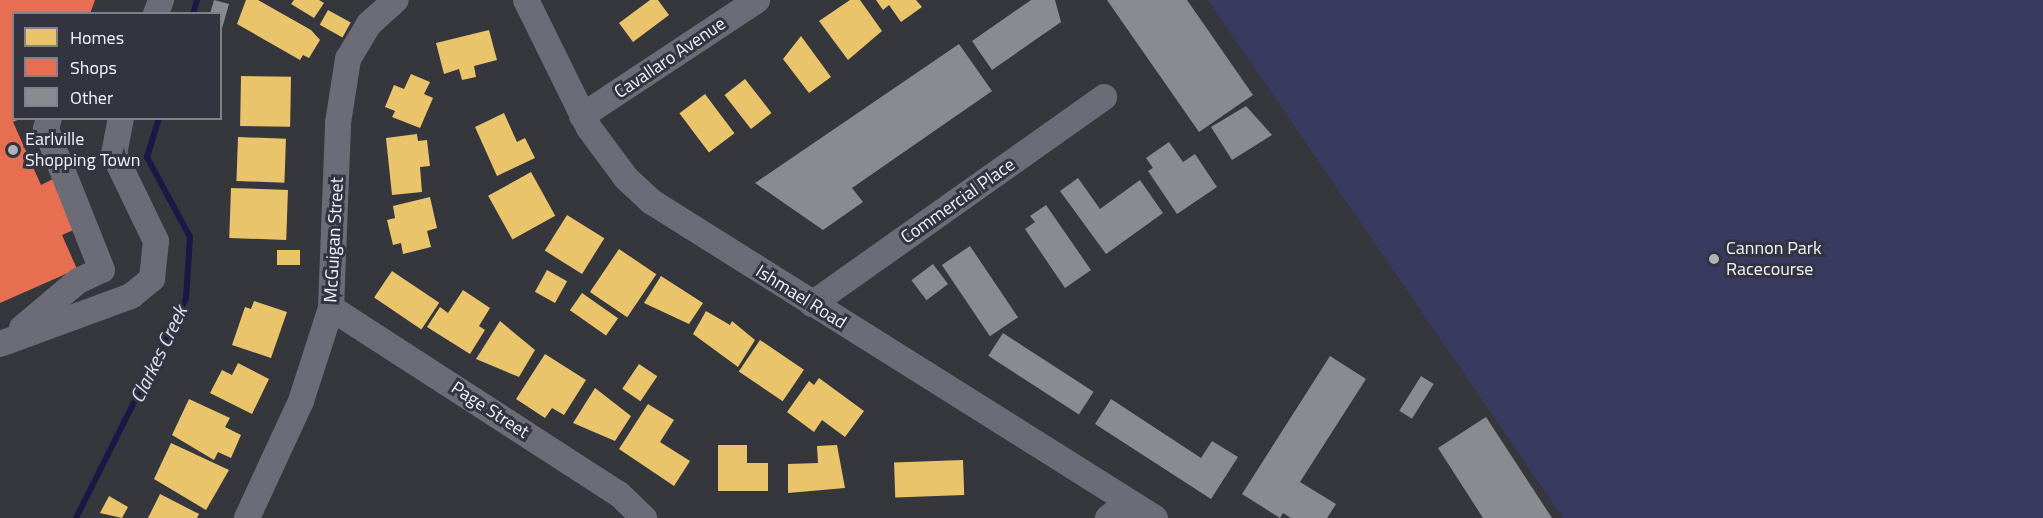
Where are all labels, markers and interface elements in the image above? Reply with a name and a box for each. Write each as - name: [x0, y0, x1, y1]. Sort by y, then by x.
- legend: [12, 12, 222, 120]
- street label: Cavallaro Avenue: [610, 13, 730, 103]
- text: Homes: [70, 24, 124, 51]
- text: Shops: [70, 54, 117, 81]
- text: Other: [70, 84, 113, 111]
- place label: Earlville Shopping Town: [25, 129, 140, 172]
- marker: Earlville Shopping Town: [6, 143, 20, 157]
- street label: Commercial Place: [897, 154, 1019, 248]
- street label: McGuigan Street: [320, 177, 348, 303]
- place label: Cannon Park Racecourse: [1726, 238, 1822, 280]
- marker: Cannon Park Racecourse: [1707, 252, 1721, 266]
- street label: Ishmael Road: [752, 261, 850, 333]
- water label: Clarkes Creek: [124, 302, 192, 406]
- street label: Page Street: [447, 377, 533, 443]

